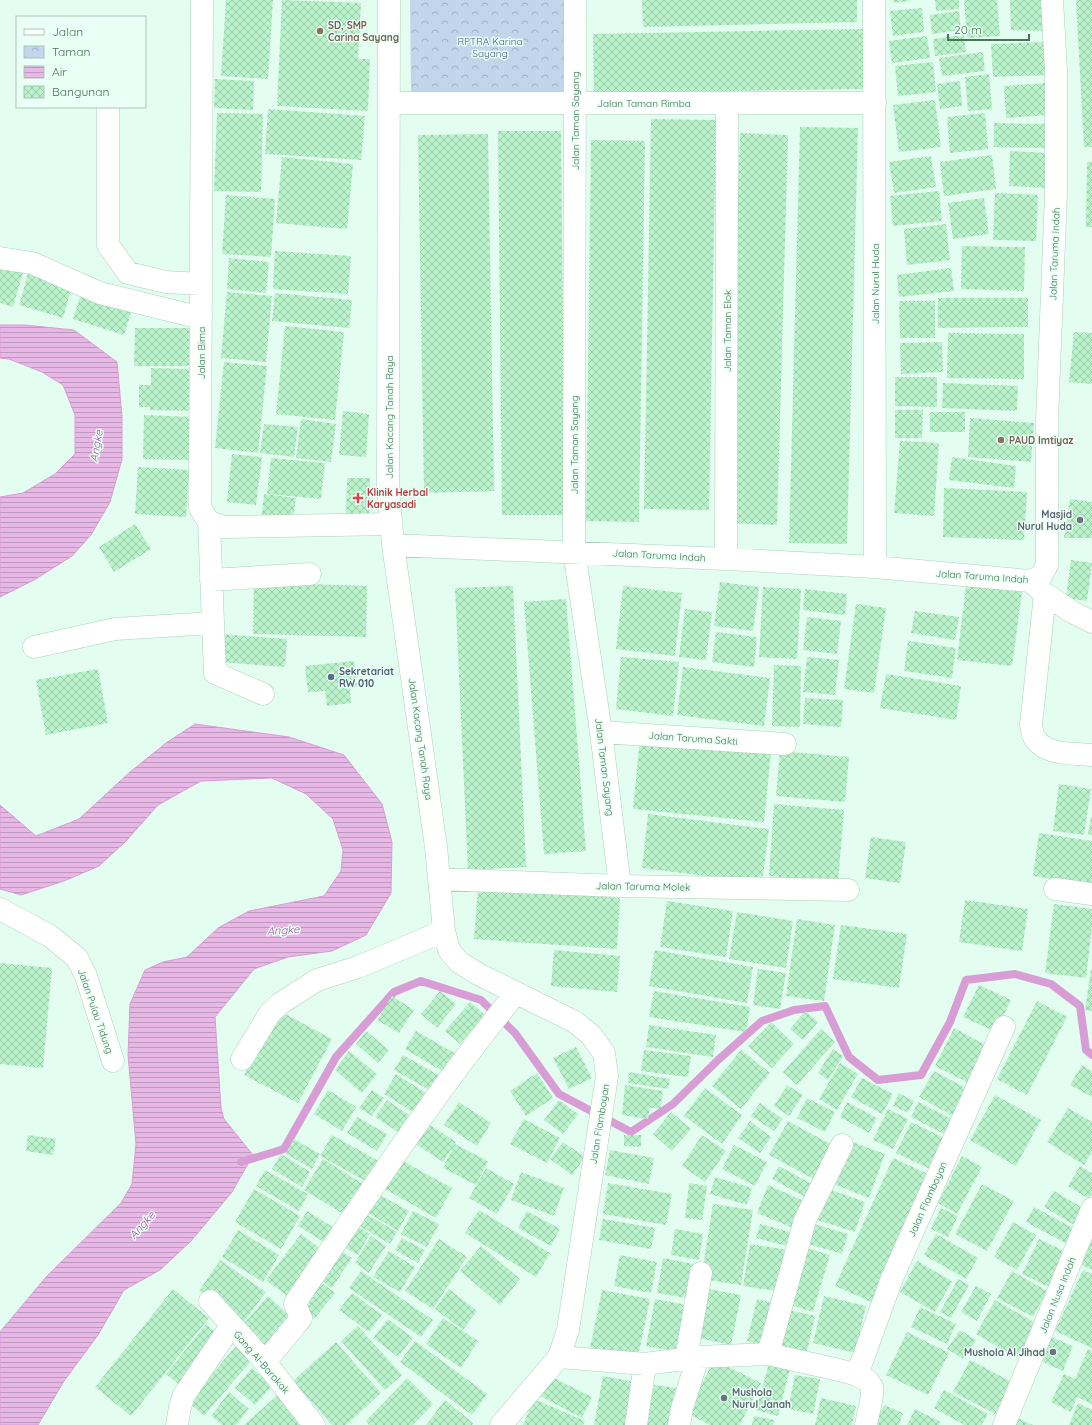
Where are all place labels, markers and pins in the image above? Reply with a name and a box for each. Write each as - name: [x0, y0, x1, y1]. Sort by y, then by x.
- place label: SD, SMP Carina Sayang: [328, 19, 399, 44]
- marker: SD, SMP Carina Sayang: [315, 26, 325, 36]
- place label: PAUD Imtiyaz: [1009, 434, 1073, 447]
- marker: PAUD Imtiyaz: [996, 435, 1006, 445]
- place label: Klinik Herbal Karyasadi: [367, 486, 428, 511]
- marker: Klinik Herbal Karyasadi: [352, 492, 364, 504]
- place label: Masjid Nurul Huda: [1017, 508, 1072, 533]
- marker: Masjid Nurul Huda: [1075, 515, 1085, 525]
- place label: Sekretariat RW 010: [339, 665, 394, 690]
- marker: Sekretariat RW 010: [326, 672, 336, 682]
- place label: Mushola Al Jihad: [964, 1346, 1045, 1359]
- marker: Mushola Al Jihad: [1048, 1347, 1058, 1357]
- place label: Mushola Nurul Janah: [732, 1386, 791, 1411]
- marker: Mushola Nurul Janah: [719, 1393, 729, 1403]

